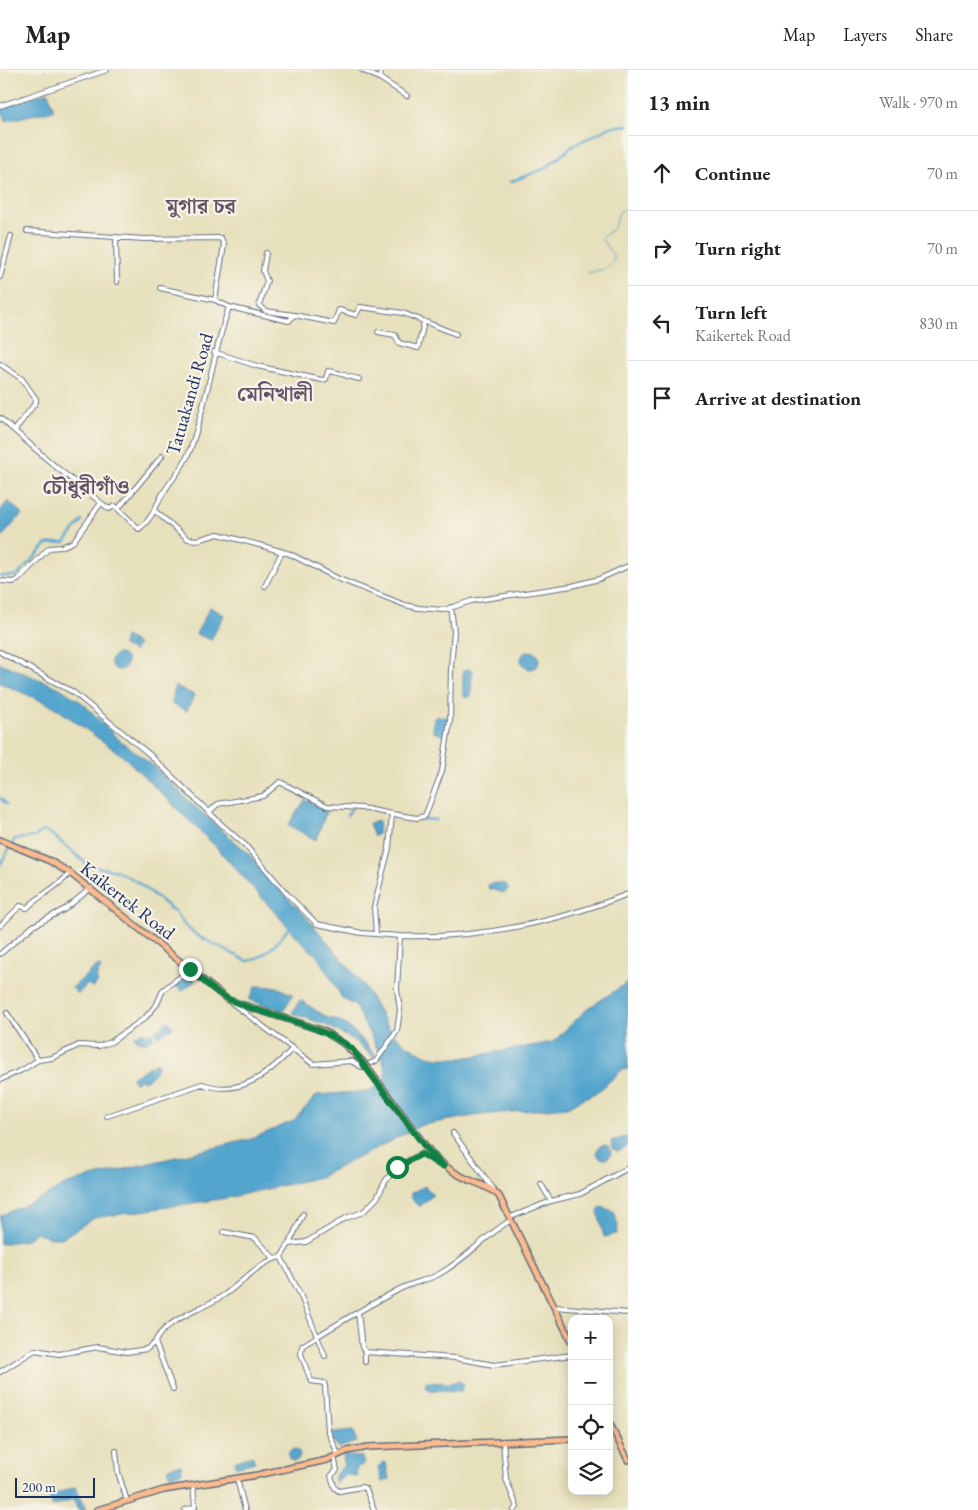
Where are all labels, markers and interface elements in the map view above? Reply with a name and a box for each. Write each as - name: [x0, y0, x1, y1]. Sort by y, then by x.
- text: Map: [25, 19, 70, 50]
- text: Map: [783, 23, 815, 46]
- text: Layers: [843, 23, 887, 46]
- text: Share: [915, 23, 953, 46]
- text: 13 min: [648, 89, 710, 116]
- text: Walk · 970 m: [879, 92, 958, 113]
- icon: ahead: [648, 159, 676, 187]
- text: Continue: [695, 161, 770, 186]
- text: 70 m: [927, 163, 958, 184]
- district label: মুগার চর: [165, 192, 238, 219]
- icon: right: [648, 234, 676, 262]
- text: Turn right: [695, 236, 781, 261]
- text: 70 m: [927, 238, 958, 259]
- text: Turn left: [695, 300, 767, 325]
- icon: left: [648, 309, 676, 337]
- text: 830 m: [919, 313, 958, 334]
- text: Kaikertek Road: [695, 325, 791, 346]
- street label: Tatuakandi Road: [160, 330, 219, 458]
- district label: মেনিখালী: [237, 380, 313, 407]
- icon: arrive: [648, 384, 676, 412]
- text: Arrive at destination: [695, 386, 861, 411]
- district label: চৌধুরীগাঁও: [42, 473, 130, 500]
- street label: Kaikertek Road: [75, 856, 180, 945]
- route end: [179, 958, 202, 981]
- route start: [386, 1156, 409, 1179]
- map controls: [568, 1315, 613, 1495]
- button: +: [568, 1315, 613, 1360]
- button: −: [568, 1360, 613, 1405]
- button: locate: [568, 1405, 613, 1450]
- button: layers: [568, 1450, 613, 1495]
- scale bar: [15, 1475, 95, 1498]
- text: 200 m: [22, 1478, 56, 1496]

